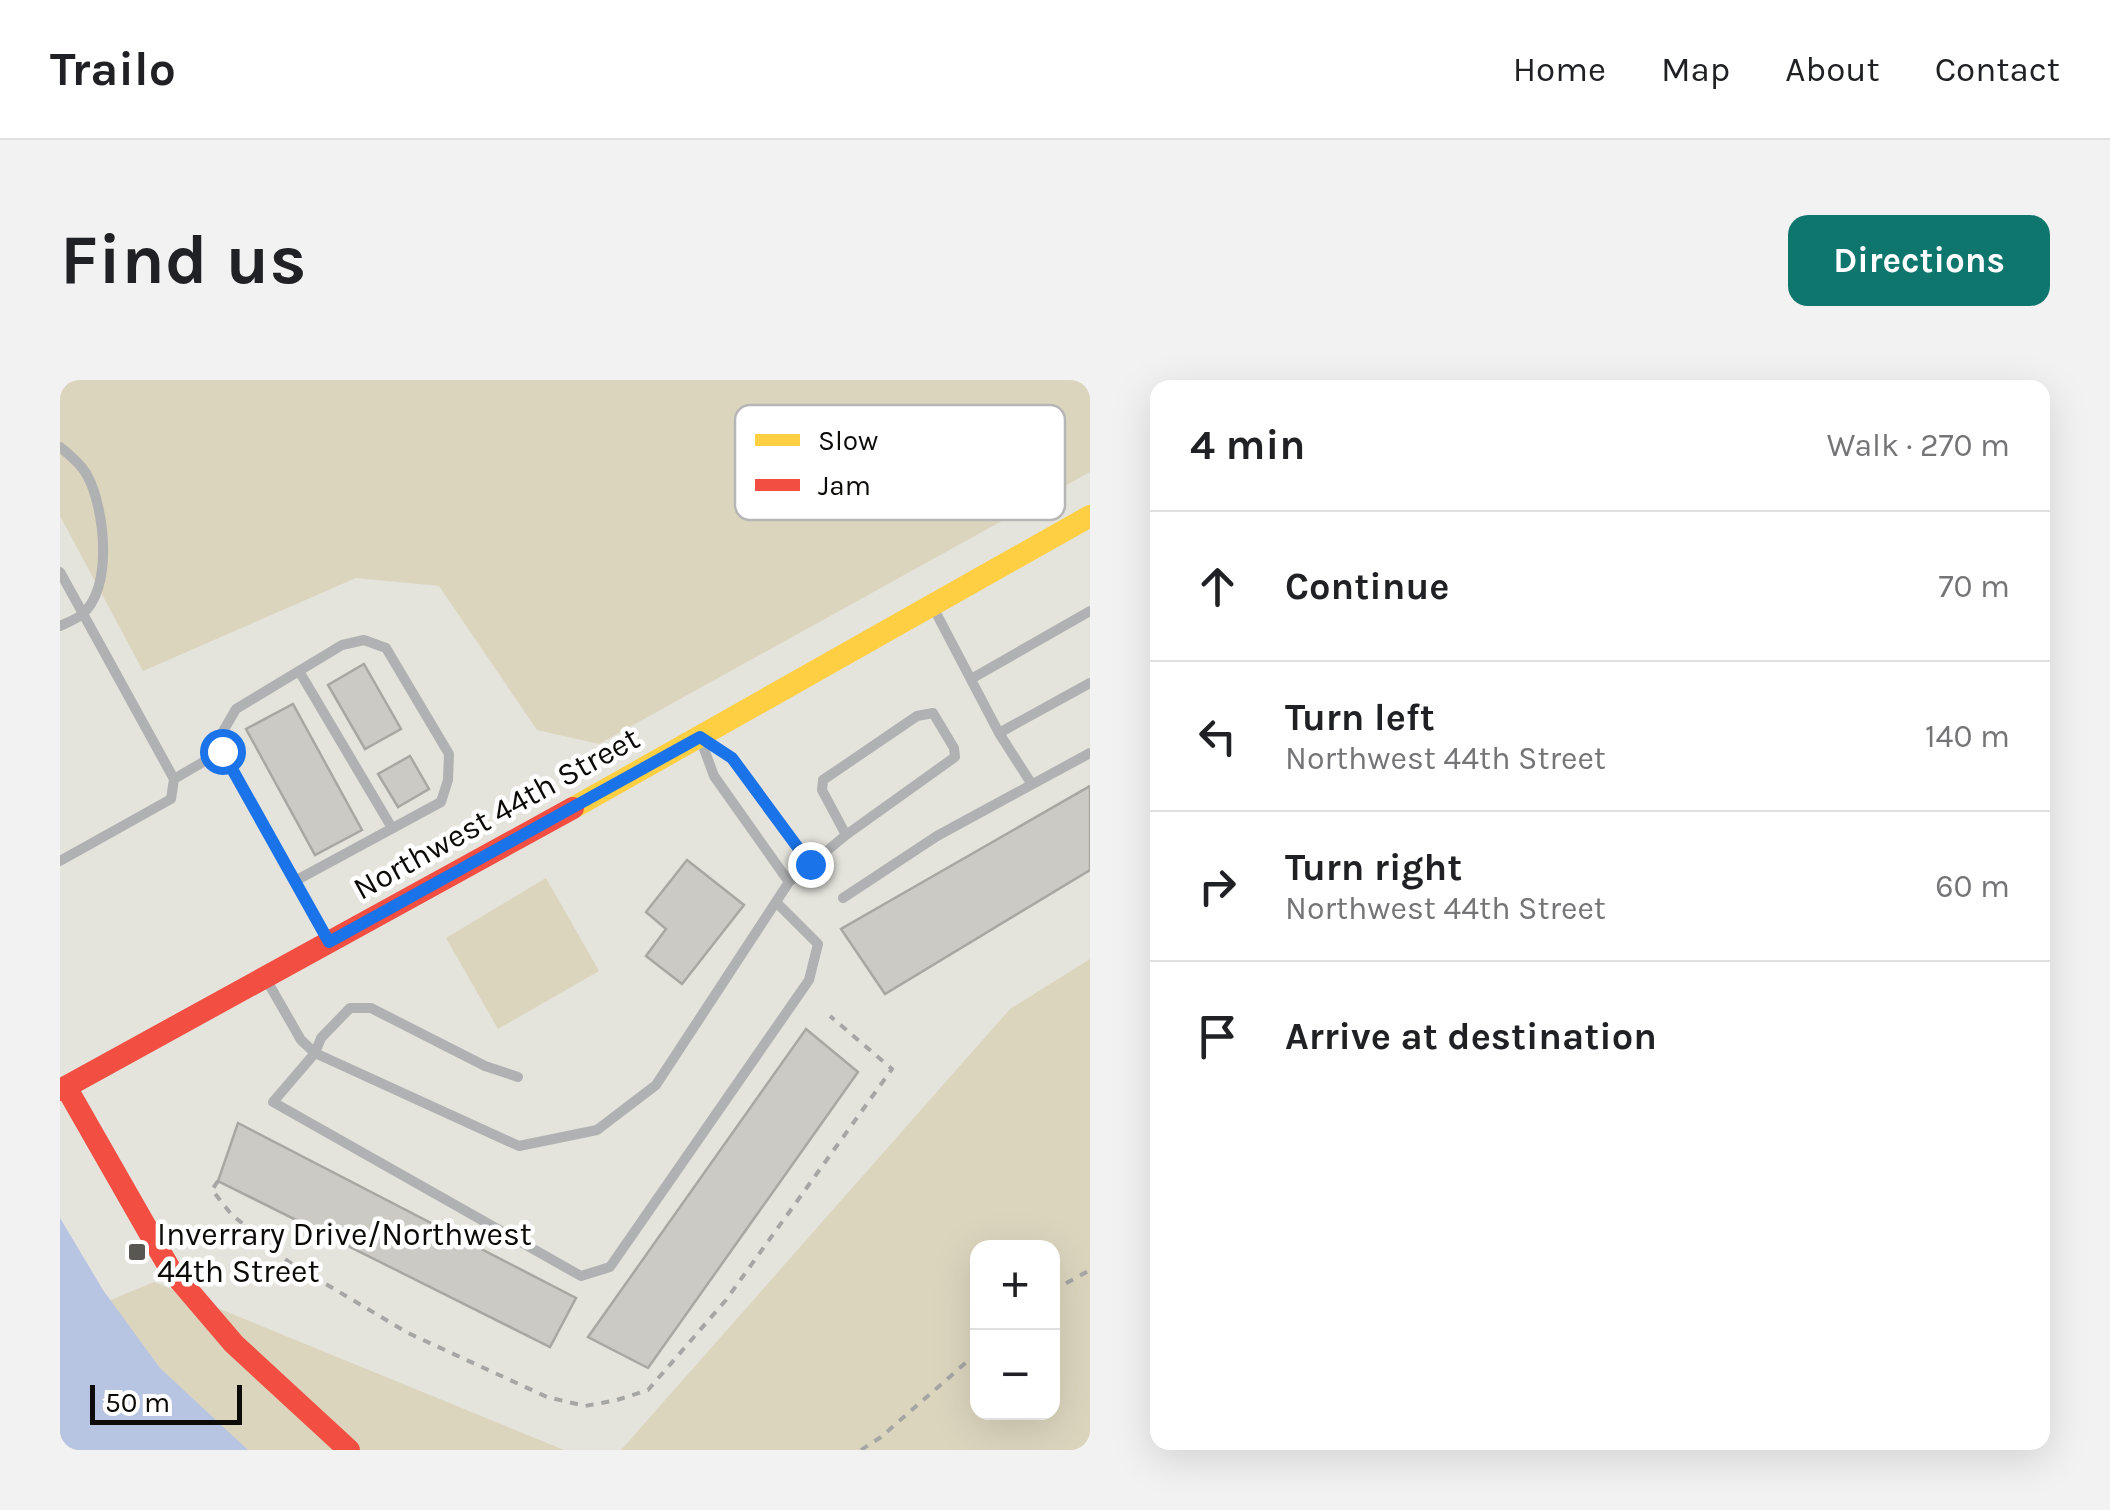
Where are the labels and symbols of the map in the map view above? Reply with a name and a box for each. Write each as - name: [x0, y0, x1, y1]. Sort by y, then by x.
- legend: [735, 405, 1065, 520]
- text: Slow: [818, 424, 878, 457]
- text: Jam: [818, 469, 871, 502]
- street label: Northwest 44th Street: [347, 719, 646, 907]
- route start: [200, 729, 246, 775]
- route end: [788, 842, 834, 888]
- place label: Inverrary Drive/Northwest 44th Street: [157, 1216, 532, 1290]
- marker: Inverrary Drive/Northwest 44th Street: [126, 1241, 148, 1263]
- scale bar: [90, 1380, 242, 1424]

